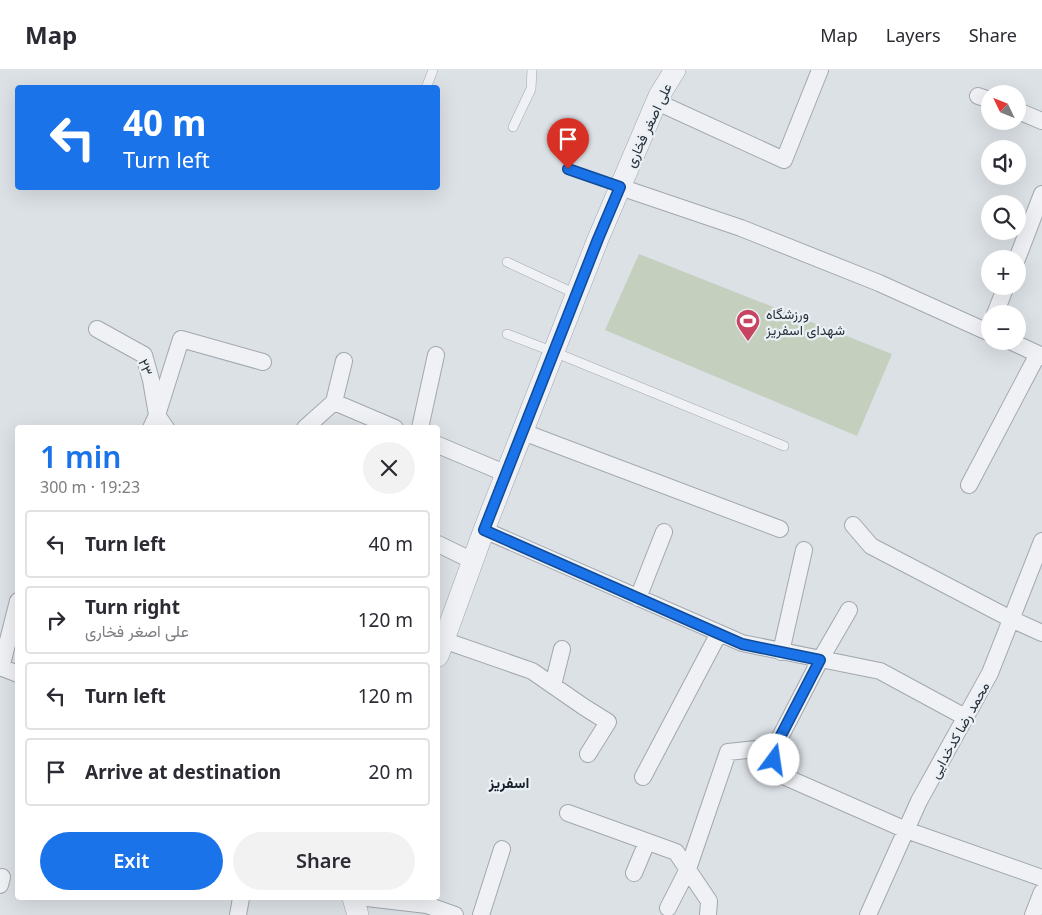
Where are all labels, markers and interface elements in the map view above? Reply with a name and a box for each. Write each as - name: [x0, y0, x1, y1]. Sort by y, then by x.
- text: Map: [25, 18, 77, 51]
- text: Map: [820, 23, 858, 47]
- text: Layers: [886, 23, 941, 47]
- text: Share: [969, 23, 1017, 47]
- street label: علی اصغر فخاری: [620, 80, 676, 170]
- north arrow: [981, 85, 1026, 130]
- map controls: [981, 85, 1026, 350]
- text: 40 m: [123, 99, 206, 146]
- icon: left: [40, 105, 105, 170]
- pin: [547, 118, 589, 169]
- icon: arrive: [554, 125, 582, 153]
- button: sound: [981, 140, 1026, 185]
- text: Turn left: [123, 144, 210, 174]
- button: search: [981, 195, 1026, 240]
- button: +: [981, 250, 1026, 295]
- place label: ورزشگاه شهدای اسفریز: [765, 304, 845, 339]
- button: −: [981, 305, 1026, 350]
- sports icon: ورزشگاه شهدای اسفریز: [735, 308, 761, 342]
- street label: ۲۳: [134, 356, 158, 378]
- text: 1 min: [40, 436, 121, 477]
- button: close: [363, 442, 415, 494]
- text: 300 m · 19:23: [40, 476, 140, 498]
- icon: left: [42, 530, 70, 558]
- text: Turn left: [85, 531, 166, 557]
- text: 40 m: [369, 531, 413, 557]
- text: Turn right: [85, 594, 180, 620]
- icon: right: [42, 606, 70, 634]
- text: 120 m: [358, 607, 413, 633]
- text: علی اصغر فخاری: [85, 620, 189, 642]
- street label: محمد رضا کدخدایی: [925, 678, 993, 782]
- icon: left: [42, 682, 70, 710]
- text: Turn left: [85, 683, 166, 709]
- text: 120 m: [358, 683, 413, 709]
- position arrow: [747, 733, 799, 785]
- icon: arrive: [42, 758, 70, 786]
- text: Arrive at destination: [85, 759, 281, 785]
- text: 20 m: [369, 759, 413, 785]
- district label: اسفریز: [488, 772, 529, 792]
- button: Exit: [40, 832, 223, 890]
- button: Share: [233, 832, 415, 890]

